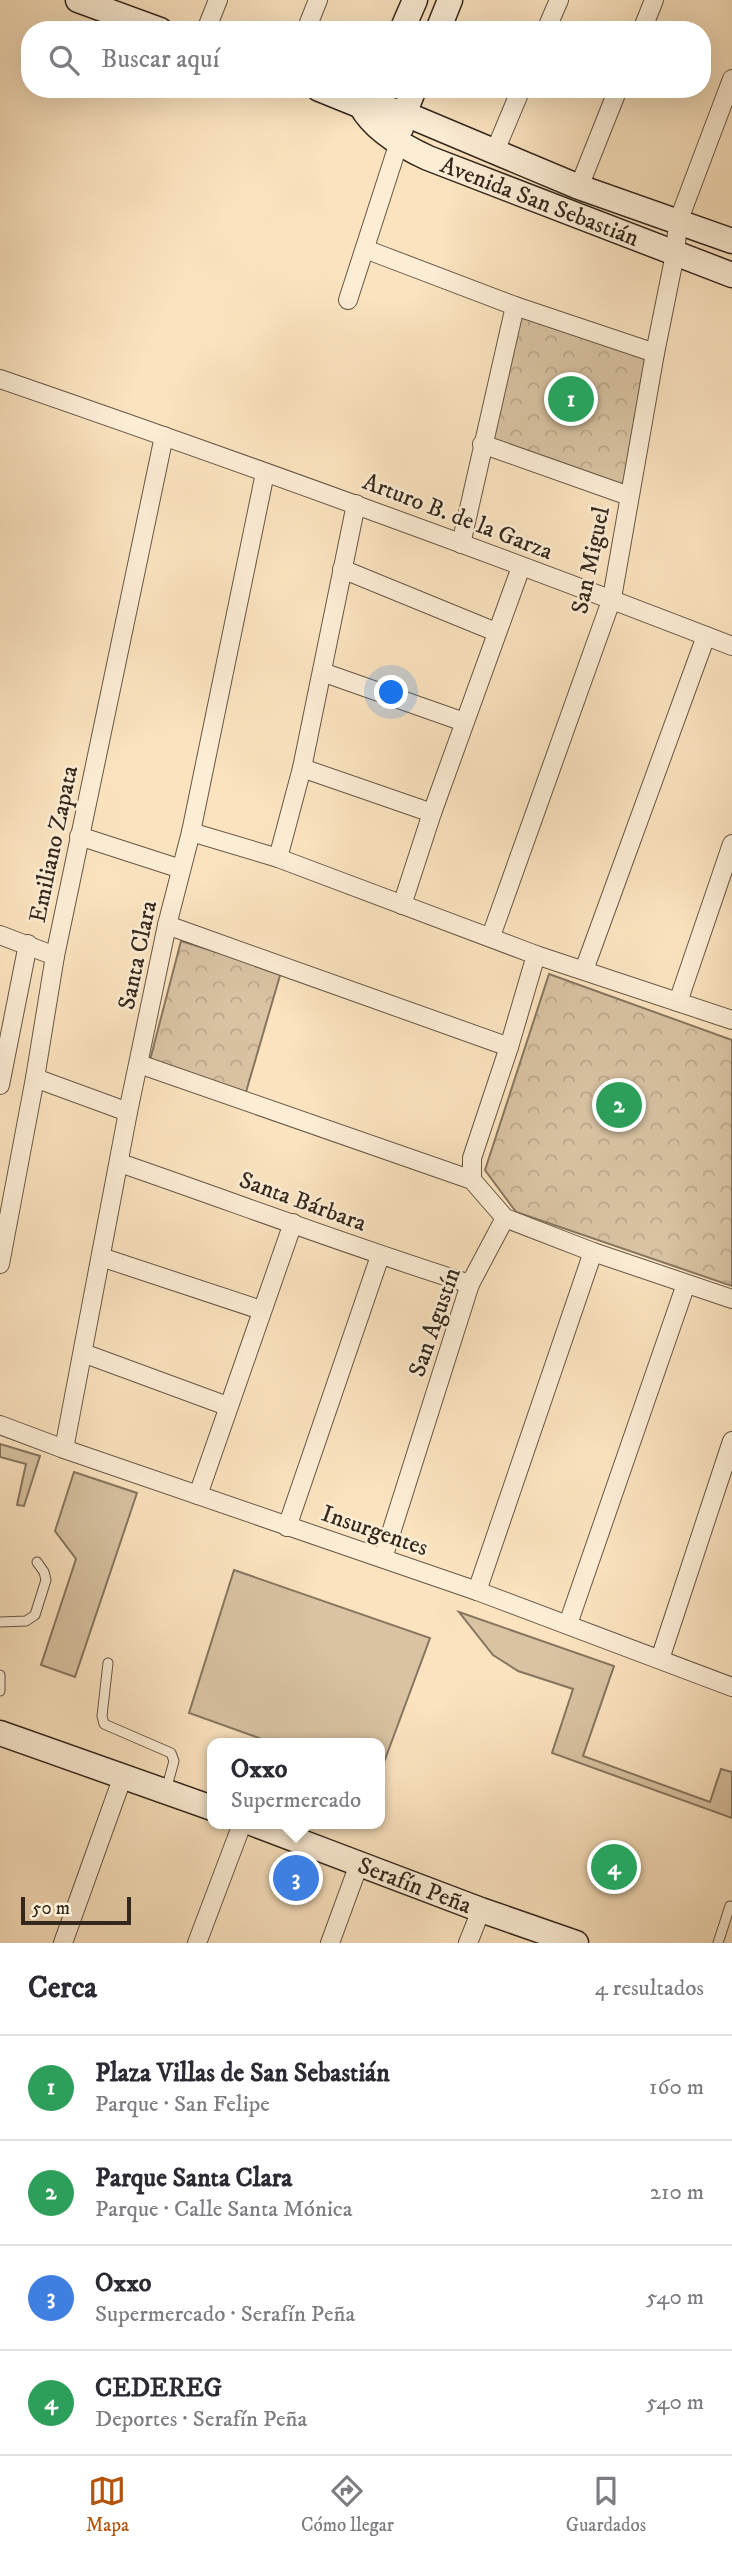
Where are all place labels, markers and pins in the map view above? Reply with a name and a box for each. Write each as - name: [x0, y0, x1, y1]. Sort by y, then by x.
- pin: 1: [548, 373, 594, 425]
- pin: 2: [596, 1079, 642, 1131]
- pin: 4: [591, 1841, 637, 1893]
- pin: 3: [273, 1852, 319, 1904]

